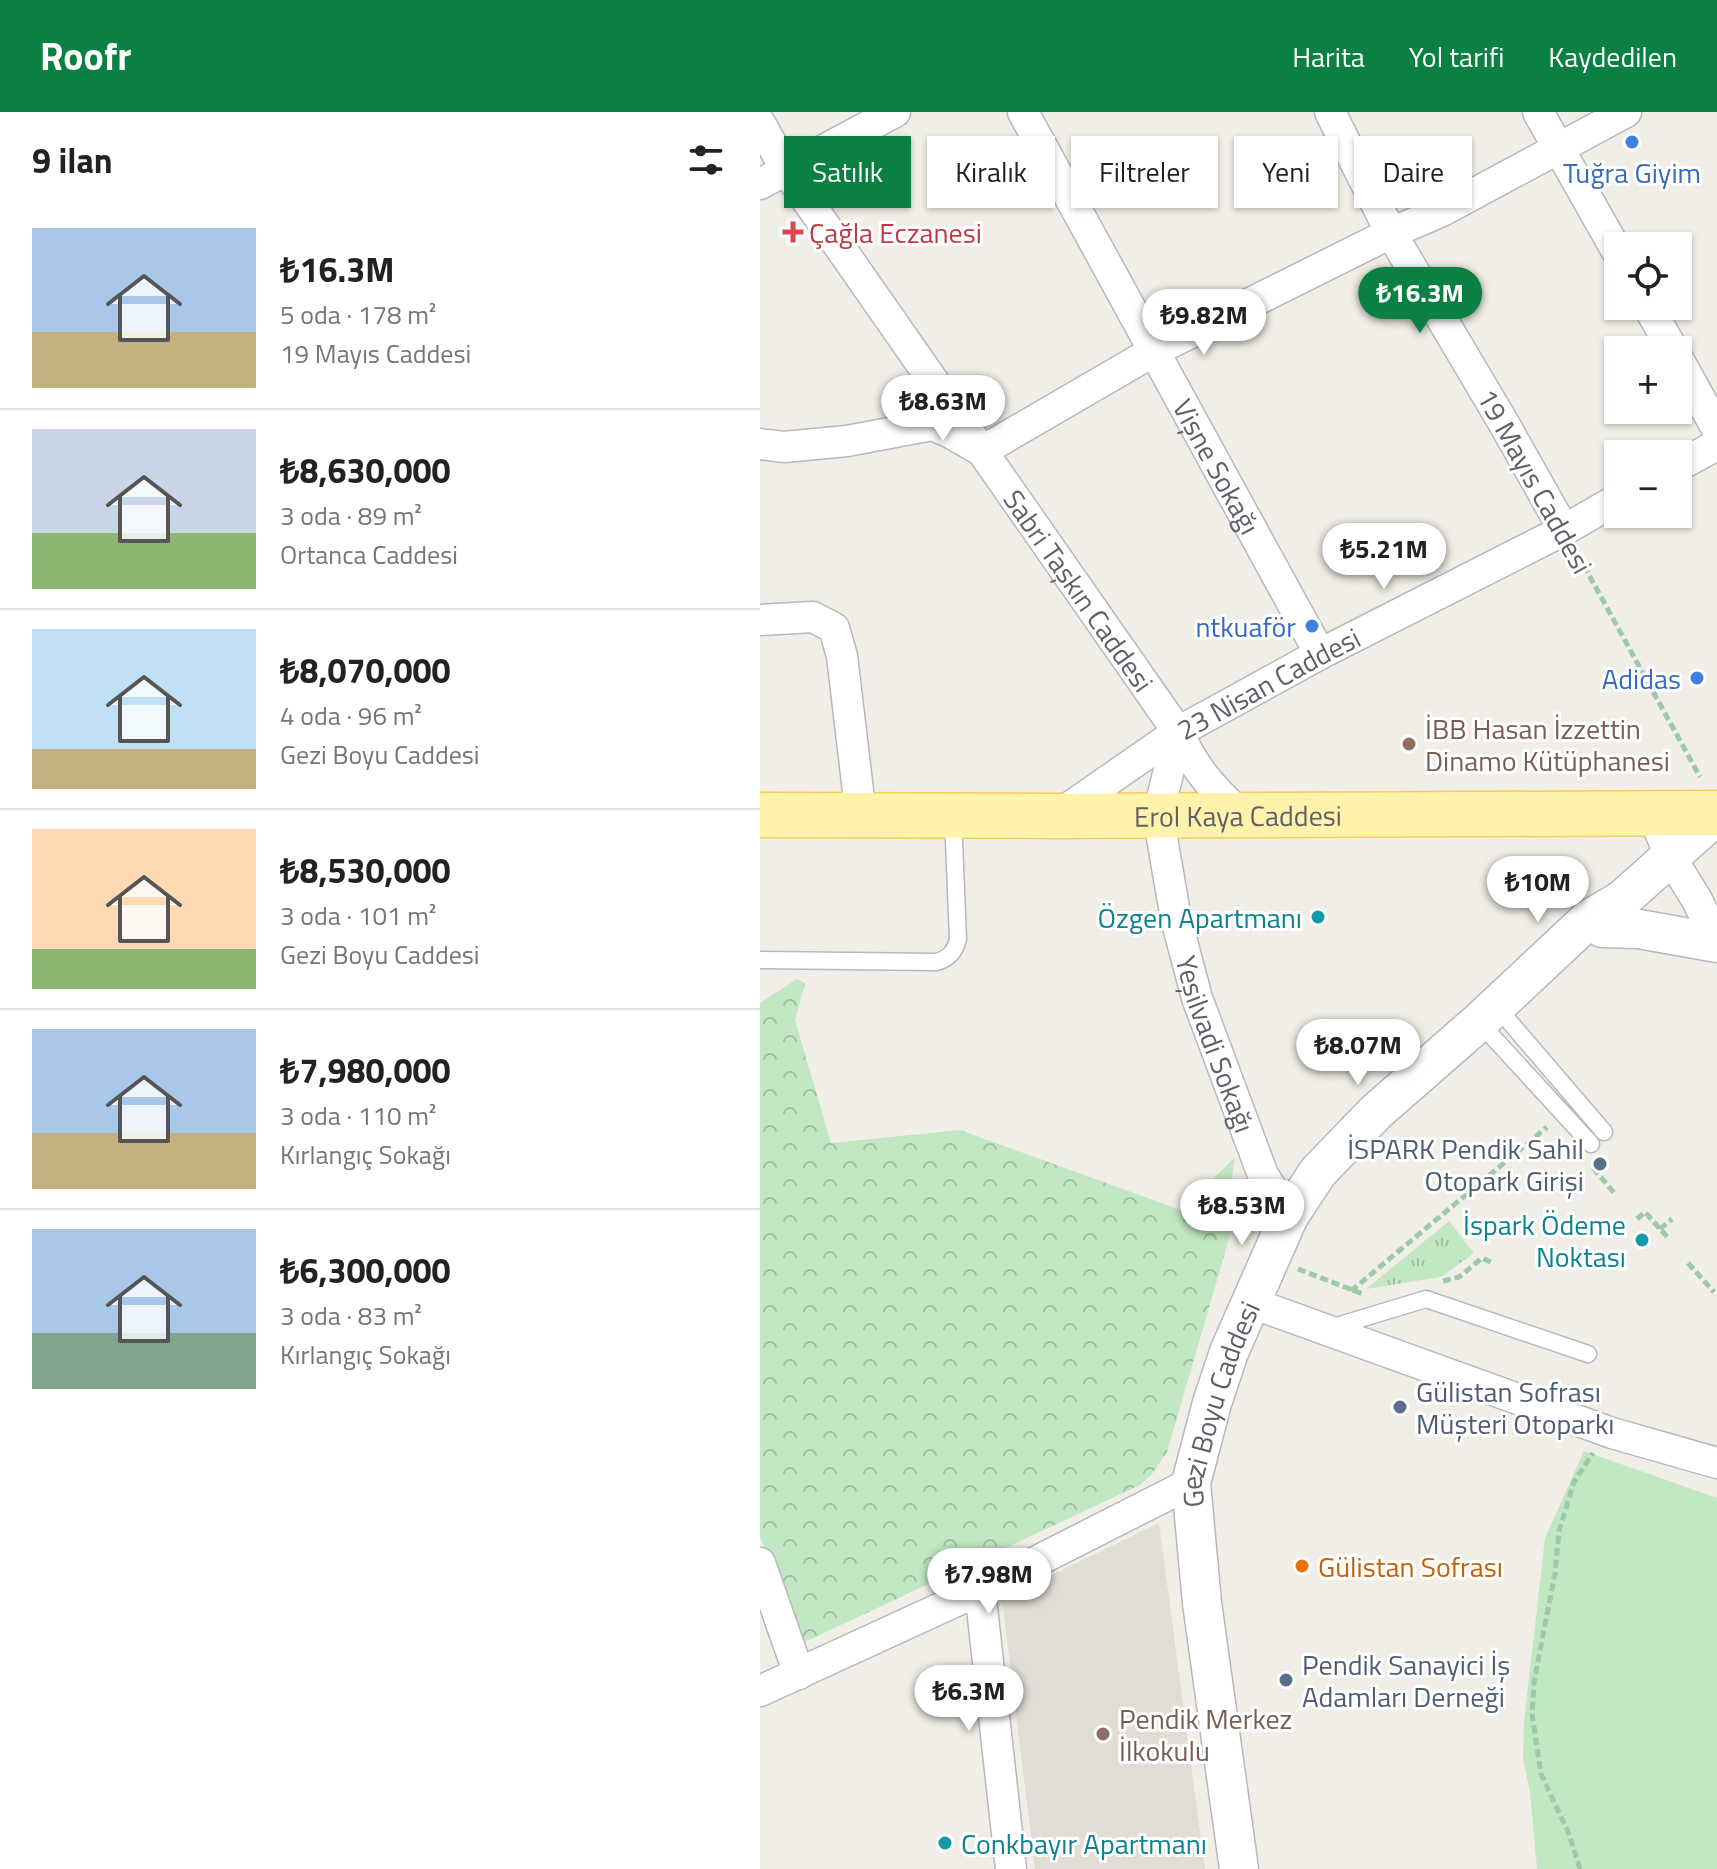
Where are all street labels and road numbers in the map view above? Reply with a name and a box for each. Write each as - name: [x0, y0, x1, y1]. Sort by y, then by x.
- street label: 19 Mayıs Caddesi: [1466, 381, 1604, 581]
- street label: Vişne Sokağı: [1163, 391, 1272, 542]
- street label: Sabri Taşkın Caddesi: [993, 480, 1165, 700]
- street label: 23 Nisan Caddesi: [1169, 616, 1367, 750]
- street label: Erol Kaya Caddesi: [1134, 793, 1342, 837]
- street label: Yeşilvadi Sokağı: [1165, 951, 1267, 1138]
- street label: Gezi Boyu Caddesi: [1169, 1294, 1270, 1509]

